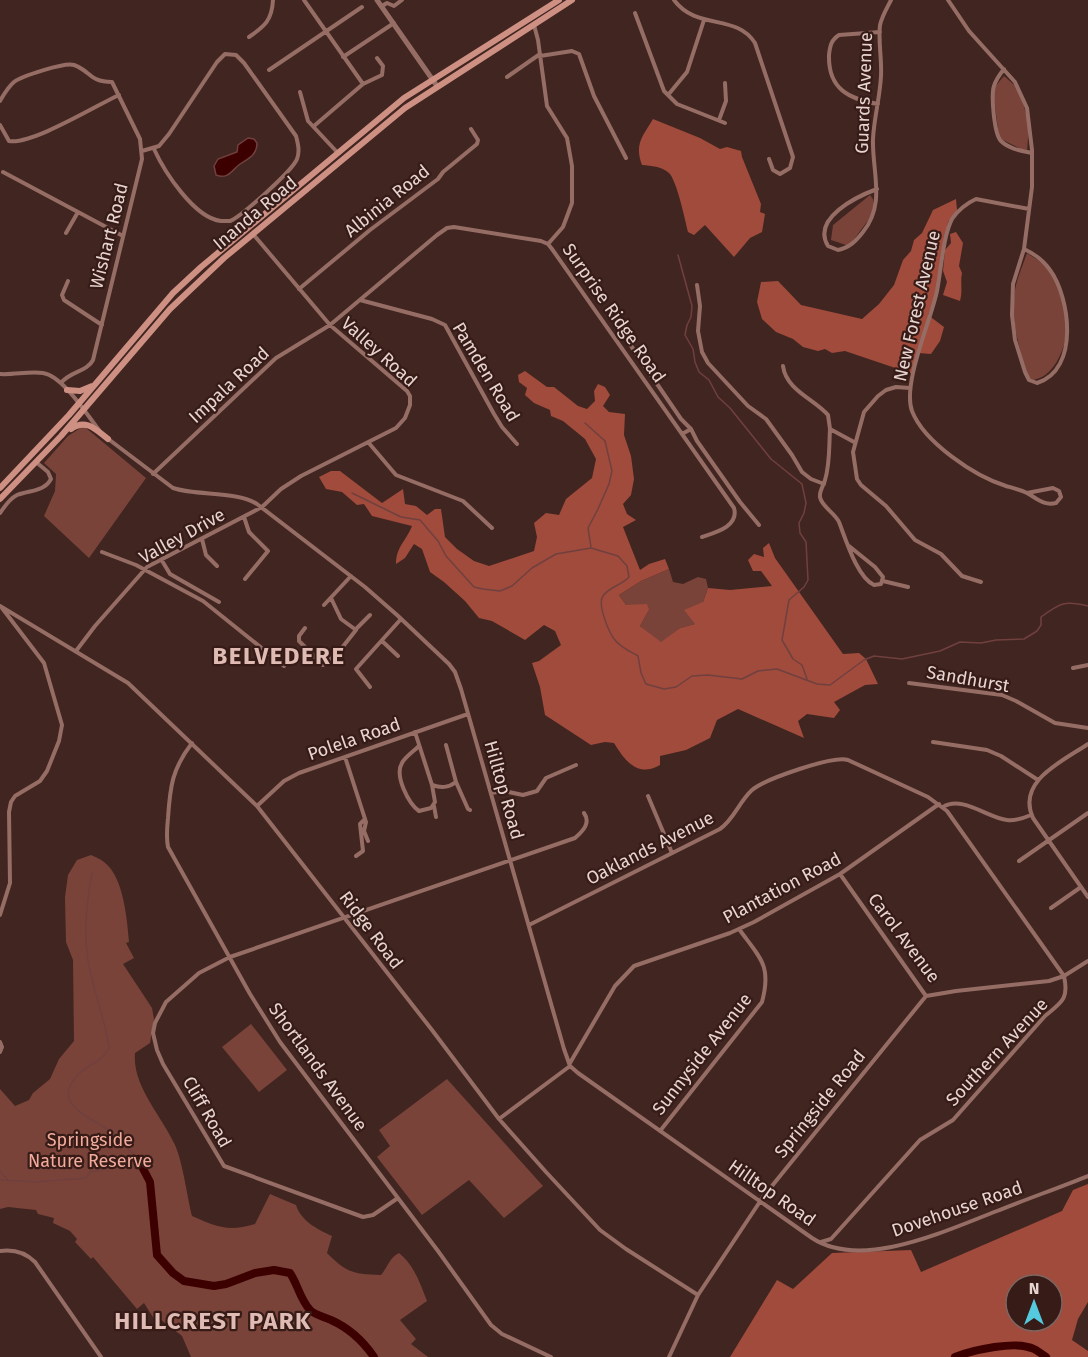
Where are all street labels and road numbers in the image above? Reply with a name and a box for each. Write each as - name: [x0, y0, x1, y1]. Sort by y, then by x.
- street label: Guards Avenue: [851, 32, 877, 154]
- street label: Albinia Road: [340, 160, 434, 242]
- street label: Inanda Road: [208, 171, 302, 255]
- street label: Wishart Road: [85, 181, 133, 291]
- street label: New Forest Avenue: [889, 228, 945, 384]
- street label: Surprise Ridge Road: [558, 239, 670, 387]
- street label: Valley Road: [337, 312, 421, 392]
- street label: Pamden Road: [448, 318, 524, 426]
- street label: Impala Road: [184, 342, 274, 428]
- street label: Valley Drive: [135, 503, 229, 569]
- street label: Sandhurst: [925, 661, 1012, 697]
- street label: Polela Road: [305, 713, 403, 765]
- street label: Hilltop Road: [479, 738, 529, 842]
- street label: Oaklands Avenue: [582, 806, 718, 890]
- street label: Plantation Road: [719, 848, 845, 928]
- street label: Ridge Road: [335, 887, 407, 973]
- street label: Carol Avenue: [863, 889, 945, 987]
- street label: Sunnyside Avenue: [648, 989, 756, 1119]
- street label: Southern Avenue: [941, 993, 1053, 1111]
- street label: Shortlands Avenue: [264, 999, 372, 1135]
- street label: Springside Road: [770, 1046, 870, 1162]
- street label: Cliff Road: [178, 1072, 236, 1152]
- street label: Hilltop Road: [724, 1155, 820, 1231]
- street label: Dovehouse Road: [889, 1176, 1025, 1242]

